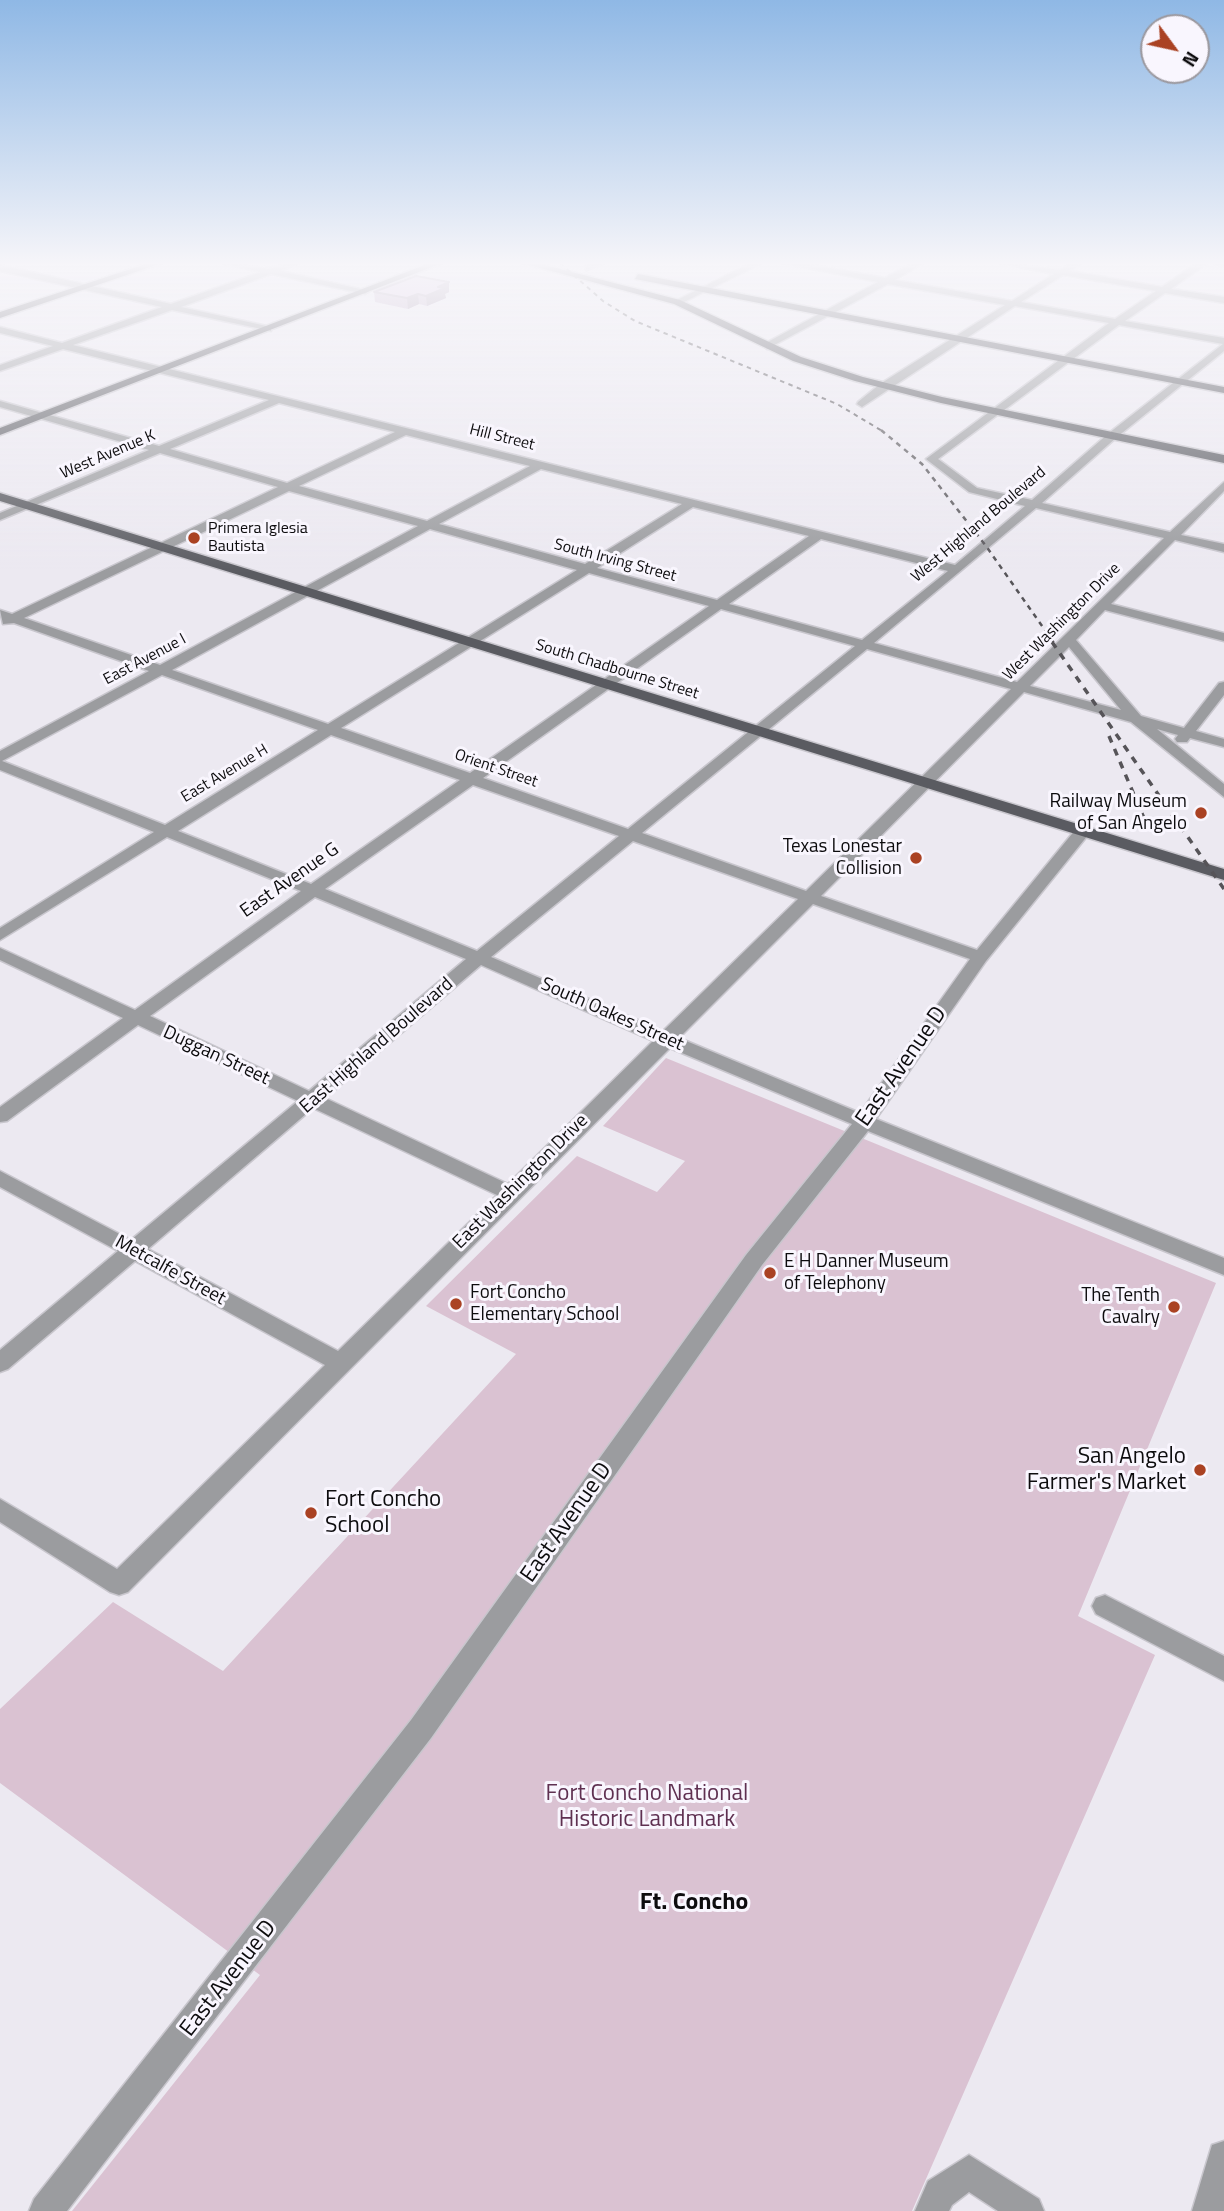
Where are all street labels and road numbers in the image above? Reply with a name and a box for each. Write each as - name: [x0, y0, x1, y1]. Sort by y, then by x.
- street label: Hill Street: [467, 421, 537, 455]
- street label: West Avenue K: [58, 426, 158, 484]
- street label: West Highland Boulevard: [908, 463, 1050, 587]
- street label: South Irving Street: [552, 535, 678, 587]
- street label: West Washington Drive: [999, 559, 1125, 685]
- street label: East Avenue I: [100, 630, 190, 690]
- street label: South Chadbourne Street: [533, 636, 701, 704]
- street label: East Avenue H: [178, 741, 272, 807]
- street label: Orient Street: [452, 746, 540, 792]
- street label: East Avenue G: [236, 839, 344, 923]
- street label: East Highland Boulevard: [296, 973, 458, 1119]
- street label: South Oakes Street: [537, 973, 687, 1057]
- street label: East Avenue D: [851, 1002, 953, 1132]
- street label: Duggan Street: [159, 1021, 273, 1091]
- street label: East Washington Drive: [449, 1110, 593, 1254]
- street label: Metcalfe Street: [111, 1231, 229, 1311]
- street label: East Avenue D: [516, 1458, 618, 1588]
- street label: East Avenue D: [175, 1915, 283, 2043]

